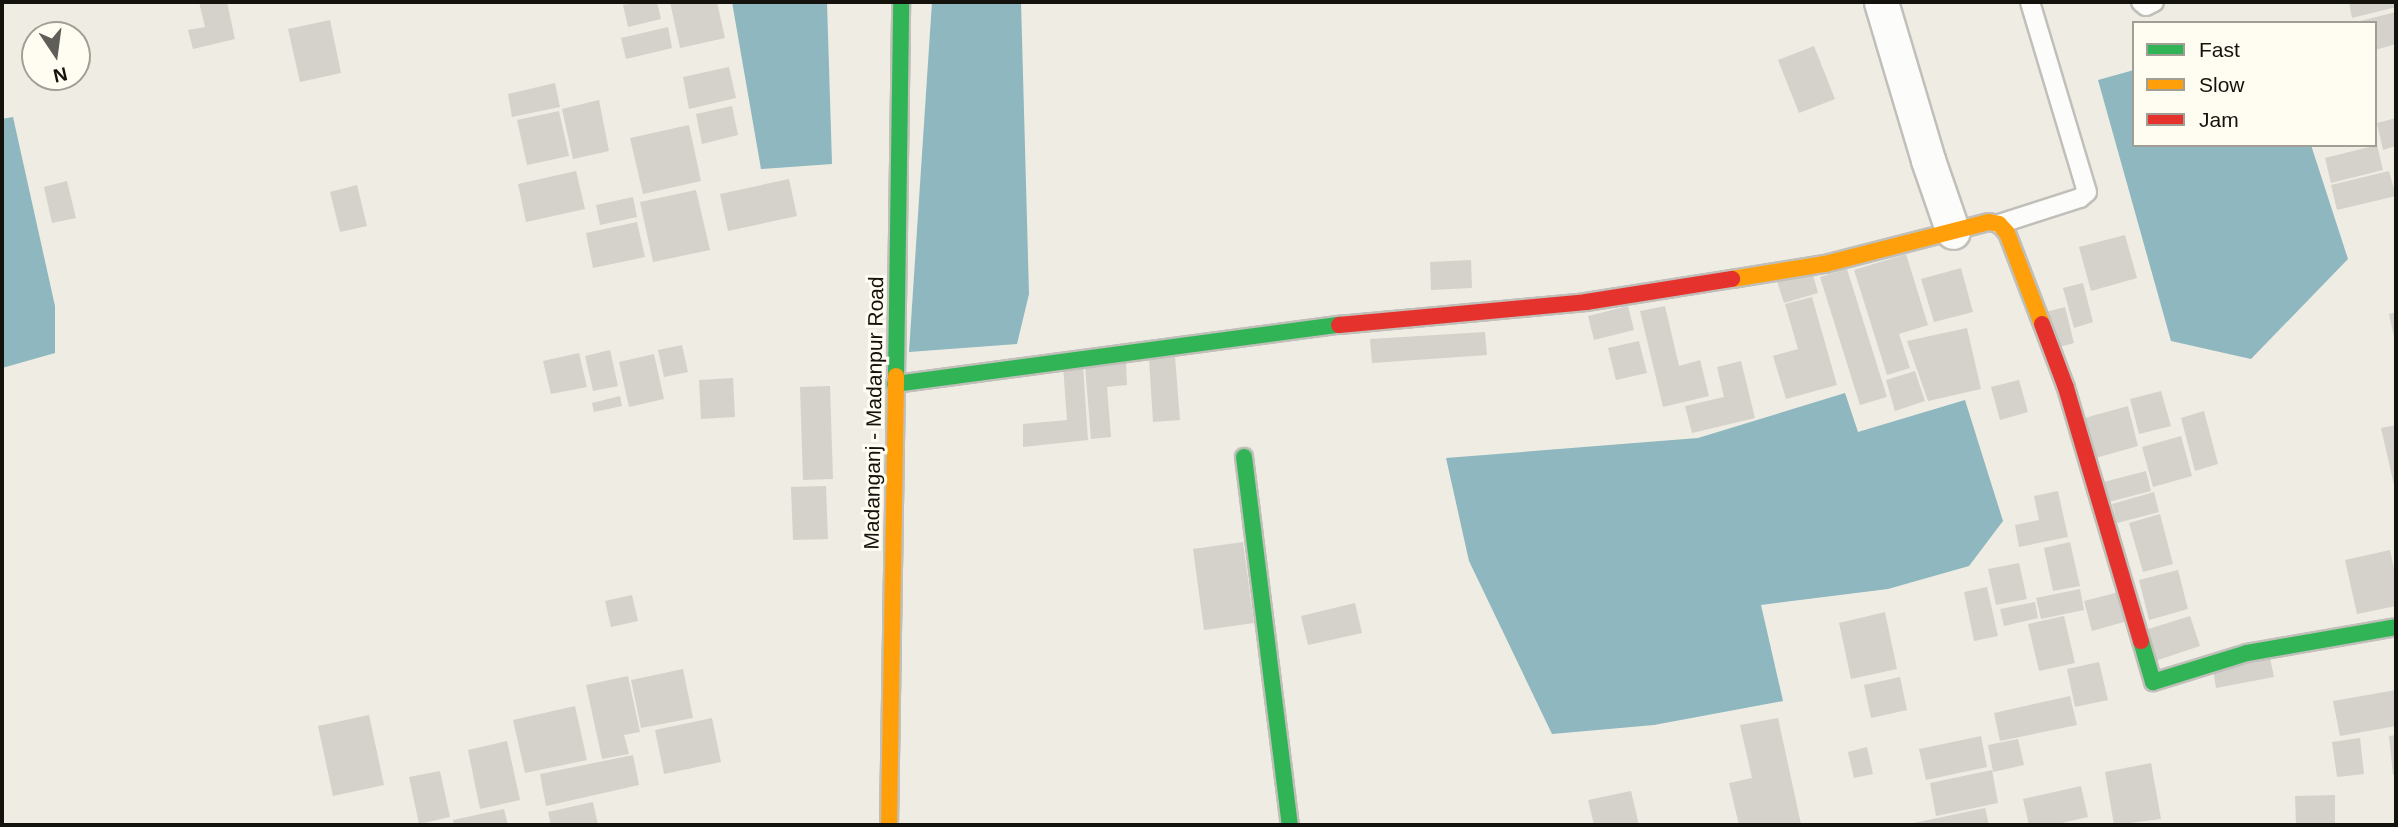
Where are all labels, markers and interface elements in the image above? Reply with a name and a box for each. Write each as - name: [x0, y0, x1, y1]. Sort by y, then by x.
- north arrow: [21, 21, 91, 91]
- legend: [2132, 21, 2377, 147]
- text: Fast: [2199, 38, 2240, 61]
- text: N: [51, 63, 69, 87]
- text: Slow: [2199, 73, 2245, 96]
- text: Jam: [2199, 108, 2239, 131]
- street label: Madanganj - Madanpur Road: [859, 276, 889, 550]

